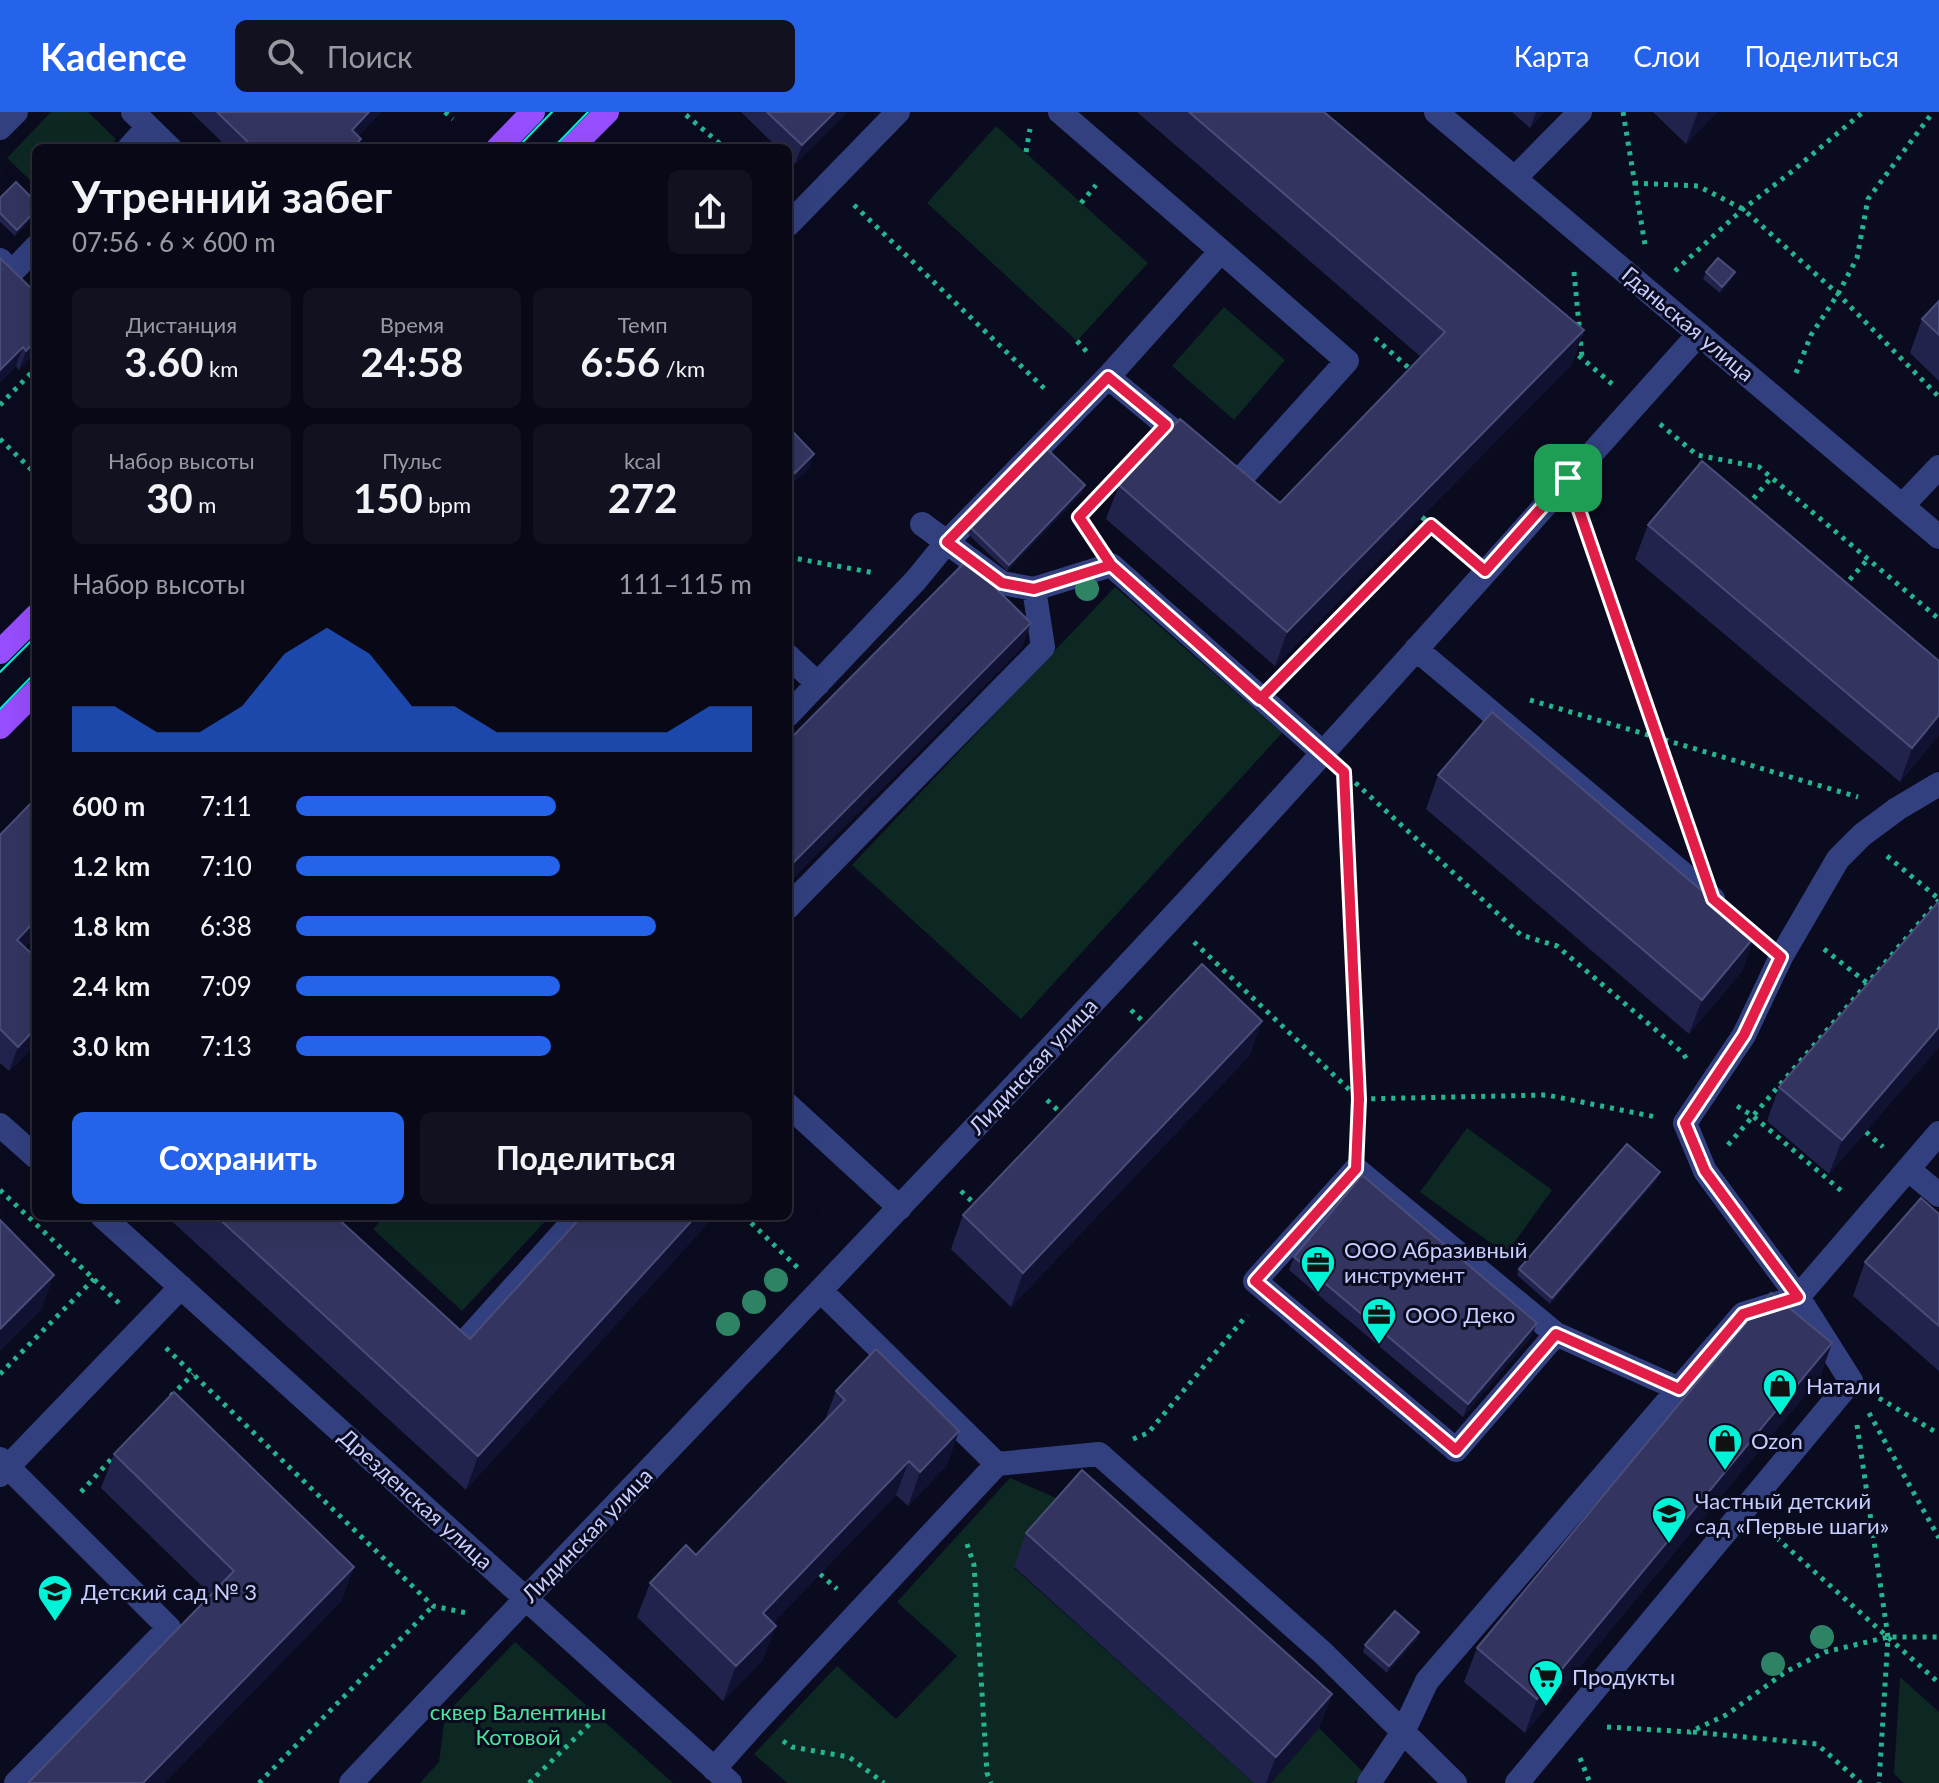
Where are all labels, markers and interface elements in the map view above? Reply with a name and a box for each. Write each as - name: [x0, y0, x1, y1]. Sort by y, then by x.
- search box: [235, 20, 795, 92]
- text: Kadence: [40, 33, 187, 79]
- icon: search: [263, 34, 307, 78]
- text: Поиск: [327, 38, 413, 74]
- text: Карта: [1514, 39, 1589, 73]
- text: Слои: [1633, 39, 1700, 73]
- text: Поделиться: [1744, 39, 1899, 73]
- text: Утренний забег: [72, 170, 392, 222]
- button: share: [668, 170, 752, 254]
- text: 07:56 · 6 × 600 m: [72, 226, 276, 258]
- street label: Гданьская улица: [1617, 260, 1760, 387]
- text: Дистанция: [126, 311, 237, 338]
- text: Время: [380, 311, 444, 338]
- text: Темп: [618, 311, 668, 338]
- text: 3.60: [124, 338, 203, 386]
- text: 24:58: [360, 338, 464, 386]
- text: 6:56: [580, 338, 660, 386]
- text: km: [203, 355, 238, 382]
- text: /km: [660, 355, 705, 382]
- pin: [1534, 444, 1602, 512]
- text: Набор высоты: [108, 447, 255, 474]
- text: Пульс: [382, 447, 442, 474]
- text: kcal: [624, 447, 661, 474]
- icon: arrive: [1546, 456, 1590, 500]
- text: 30: [146, 474, 193, 522]
- text: 150: [353, 474, 423, 522]
- text: 272: [608, 474, 677, 522]
- text: m: [193, 491, 216, 518]
- text: bpm: [423, 491, 471, 518]
- text: Набор высоты: [72, 568, 246, 600]
- text: 111–115 m: [618, 568, 752, 600]
- text: 600 m: [72, 790, 145, 822]
- text: 7:11: [200, 790, 252, 822]
- text: 1.2 km: [72, 850, 150, 882]
- text: 7:10: [200, 850, 252, 882]
- text: 1.8 km: [72, 910, 150, 942]
- text: 6:38: [200, 910, 252, 942]
- text: 2.4 km: [72, 970, 150, 1002]
- text: 7:09: [200, 970, 252, 1002]
- street label: Лидинская улица: [962, 992, 1103, 1140]
- text: 3.0 km: [72, 1030, 150, 1062]
- text: 7:13: [200, 1030, 252, 1062]
- button: Сохранить: [72, 1112, 404, 1204]
- button: Поделиться: [420, 1112, 752, 1204]
- place label: ООО Абразивный инструмент: [1344, 1236, 1527, 1288]
- office icon: ООО Абразивный инструмент: [1299, 1244, 1337, 1294]
- office icon: ООО Деко: [1360, 1296, 1398, 1346]
- place label: ООО Деко: [1405, 1301, 1515, 1328]
- shop icon: Натали: [1761, 1367, 1799, 1417]
- place label: Натали: [1806, 1372, 1881, 1399]
- street label: Дрезденская улица: [334, 1422, 499, 1575]
- shop icon: Ozon: [1706, 1422, 1744, 1472]
- place label: Ozon: [1751, 1427, 1803, 1454]
- street label: Лидинская улица: [515, 1462, 658, 1608]
- place label: Частный детский сад «Первые шаги»: [1695, 1487, 1889, 1539]
- school or university icon: Частный детский сад «Первые шаги»: [1650, 1495, 1688, 1545]
- school or university icon: Детский сад № 3: [36, 1573, 74, 1623]
- place label: Детский сад № 3: [81, 1578, 257, 1605]
- supermarket icon: Продукты: [1527, 1658, 1565, 1708]
- place label: Продукты: [1572, 1663, 1675, 1690]
- park label: сквер Валентины Котовой: [430, 1698, 606, 1750]

